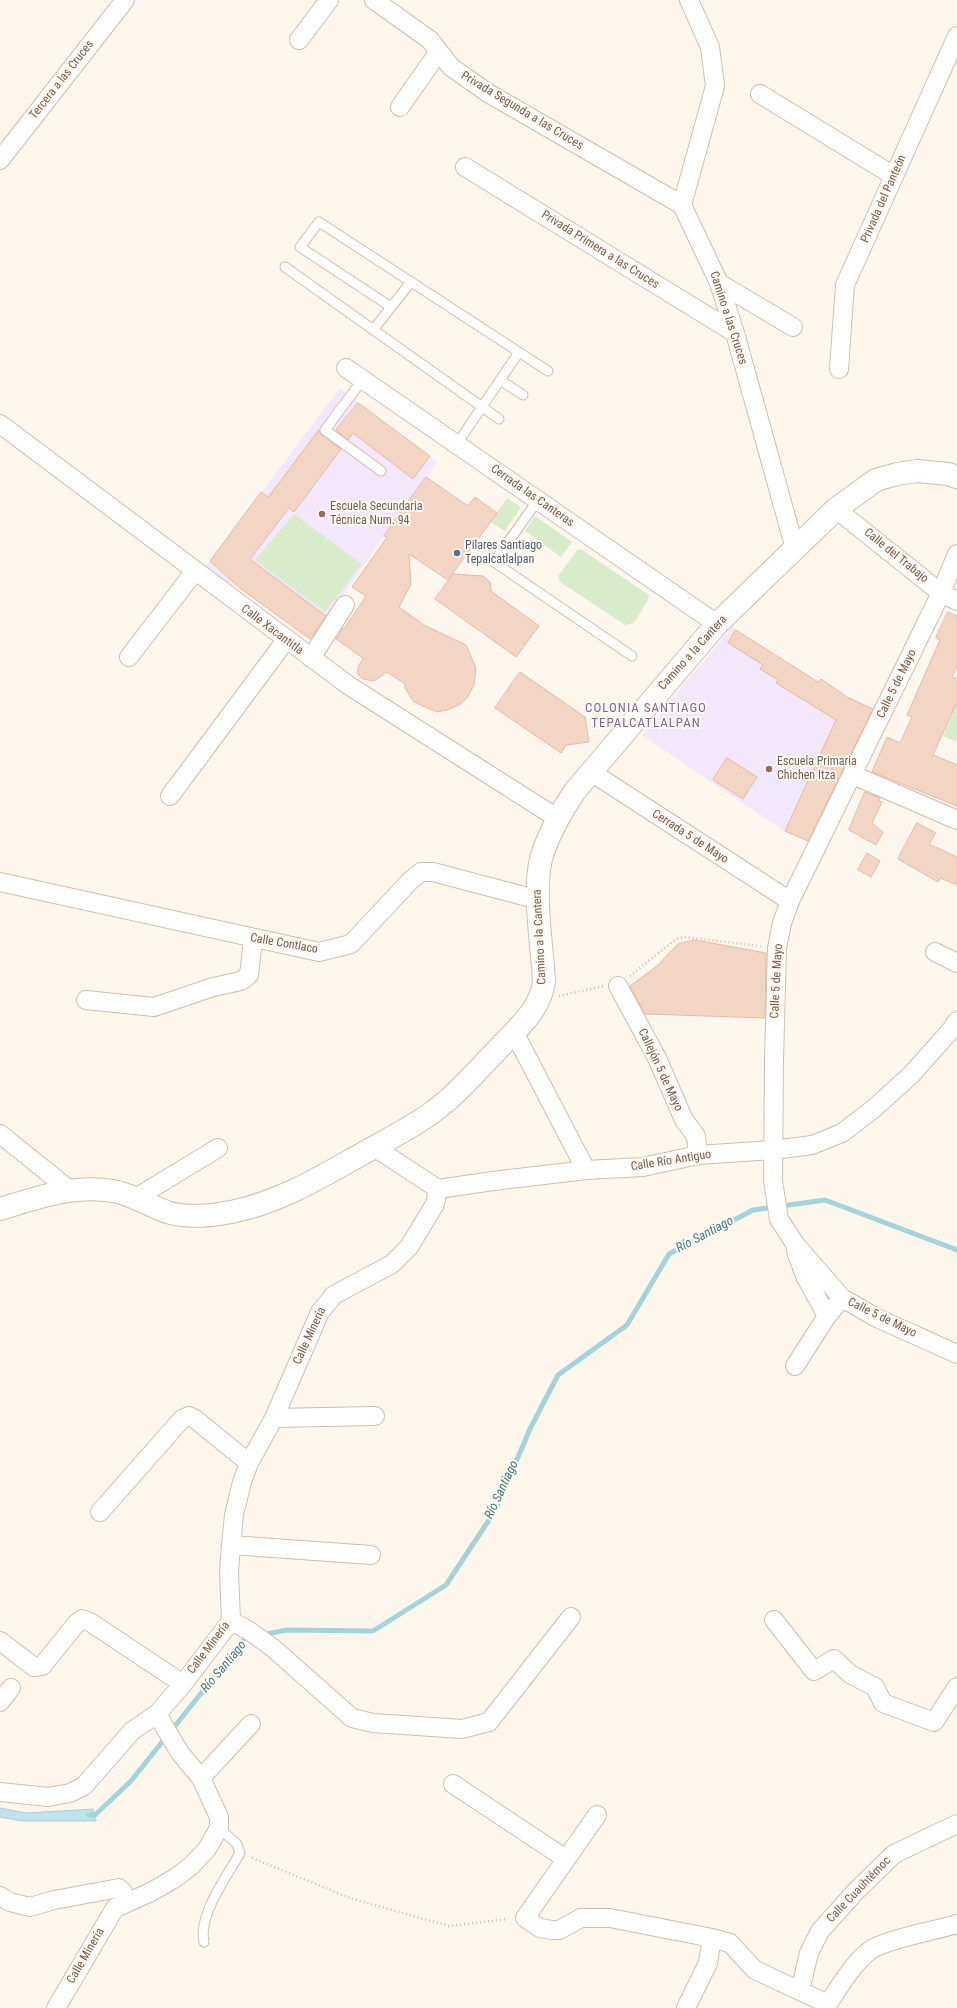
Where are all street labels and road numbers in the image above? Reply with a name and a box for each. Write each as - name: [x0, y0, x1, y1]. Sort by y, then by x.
- street label: Tercera a las Cruces: [27, 38, 97, 122]
- street label: Privada Segunda a las Cruces: [458, 69, 586, 153]
- street label: Privada del Panteón: [858, 153, 910, 245]
- street label: Privada Primera a las Cruces: [538, 208, 662, 292]
- street label: Camino a las Cruces: [706, 270, 750, 366]
- street label: Cerrada las Canteras: [487, 462, 577, 530]
- street label: Calle del Trabajo: [861, 526, 931, 586]
- street label: Calle Xacantitla: [238, 602, 306, 658]
- street label: Camino a la Cantera: [656, 613, 730, 693]
- street label: Calle 5 de Mayo: [874, 647, 920, 721]
- street label: Cerrada 5 de Mayo: [649, 807, 731, 867]
- street label: Camino a la Cantera: [530, 889, 550, 985]
- street label: Calle Contlaco: [249, 931, 319, 957]
- street label: Calle 5 de Mayo: [768, 943, 786, 1019]
- street label: Callejón 5 de Mayo: [635, 1026, 685, 1114]
- street label: Calle Río Antiguo: [630, 1148, 712, 1174]
- street label: Calle 5 de Mayo: [845, 1295, 919, 1341]
- street label: Calle Minería: [290, 1305, 330, 1367]
- street label: Calle Minería: [185, 1619, 233, 1677]
- street label: Calle Cuauhtémoc: [824, 1854, 894, 1926]
- street label: Calle Minería: [64, 1926, 108, 1986]

